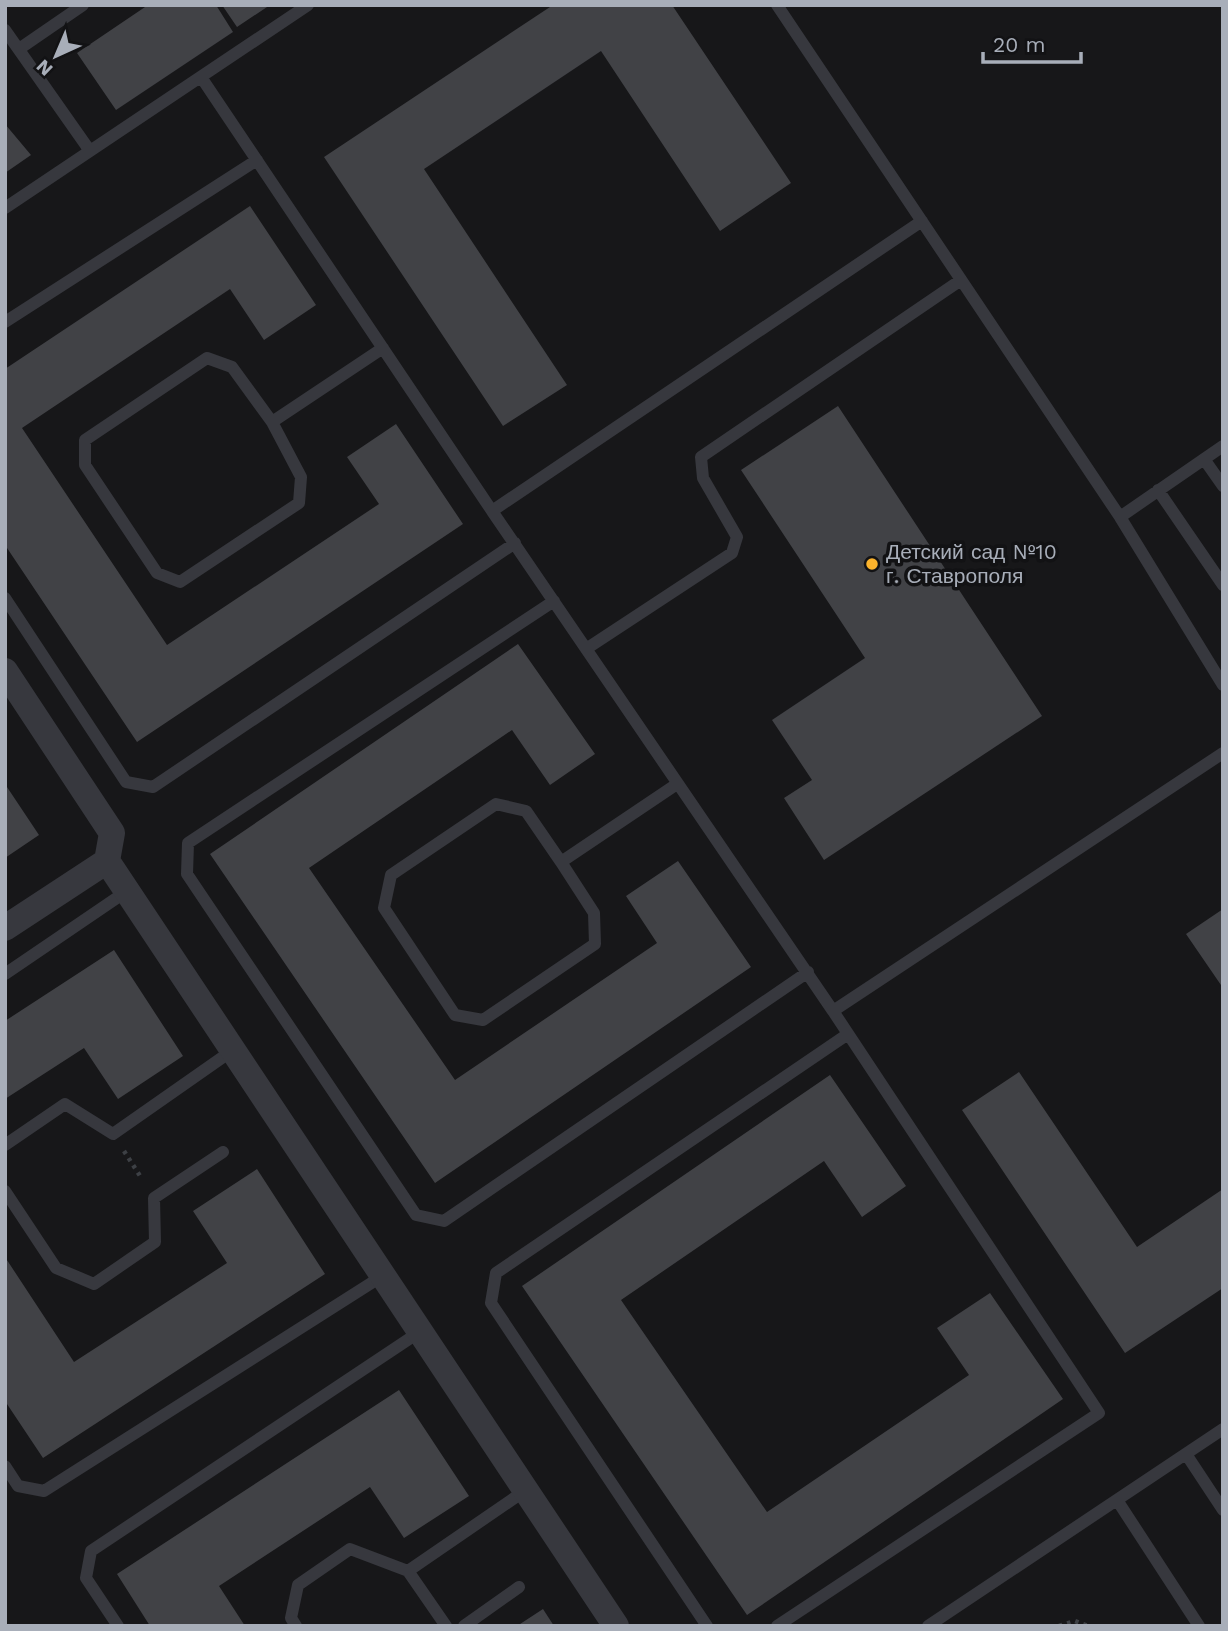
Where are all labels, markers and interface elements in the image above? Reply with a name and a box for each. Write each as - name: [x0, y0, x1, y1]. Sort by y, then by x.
- north arrow: [21, 21, 91, 91]
- scale bar: [983, 21, 1081, 65]
- text: 20 m: [993, 32, 1045, 57]
- text: N: [31, 55, 58, 81]
- place label: Детский сад №10 г. Ставрополя: [886, 539, 1057, 588]
- marker: Детский сад №10 г. Ставрополя: [864, 556, 880, 572]

